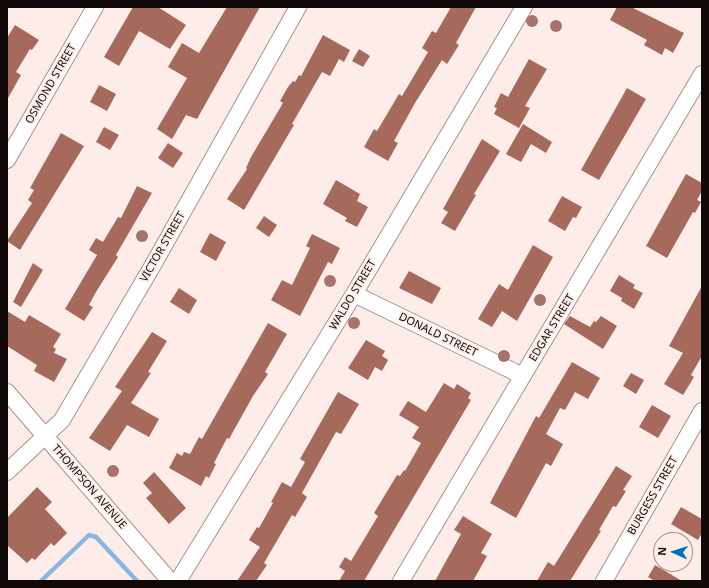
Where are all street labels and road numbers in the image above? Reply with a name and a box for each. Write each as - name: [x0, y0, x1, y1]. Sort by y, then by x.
- street label: OSMOND STREET: [23, 42, 79, 126]
- street label: VICTOR STREET: [138, 210, 188, 284]
- street label: WALDO STREET: [327, 258, 379, 332]
- street label: EDGAR STREET: [527, 292, 577, 364]
- street label: DONALD STREET: [396, 310, 480, 360]
- street label: THOMPSON AVENUE: [49, 442, 129, 532]
- street label: BURGESS STREET: [625, 454, 681, 538]

